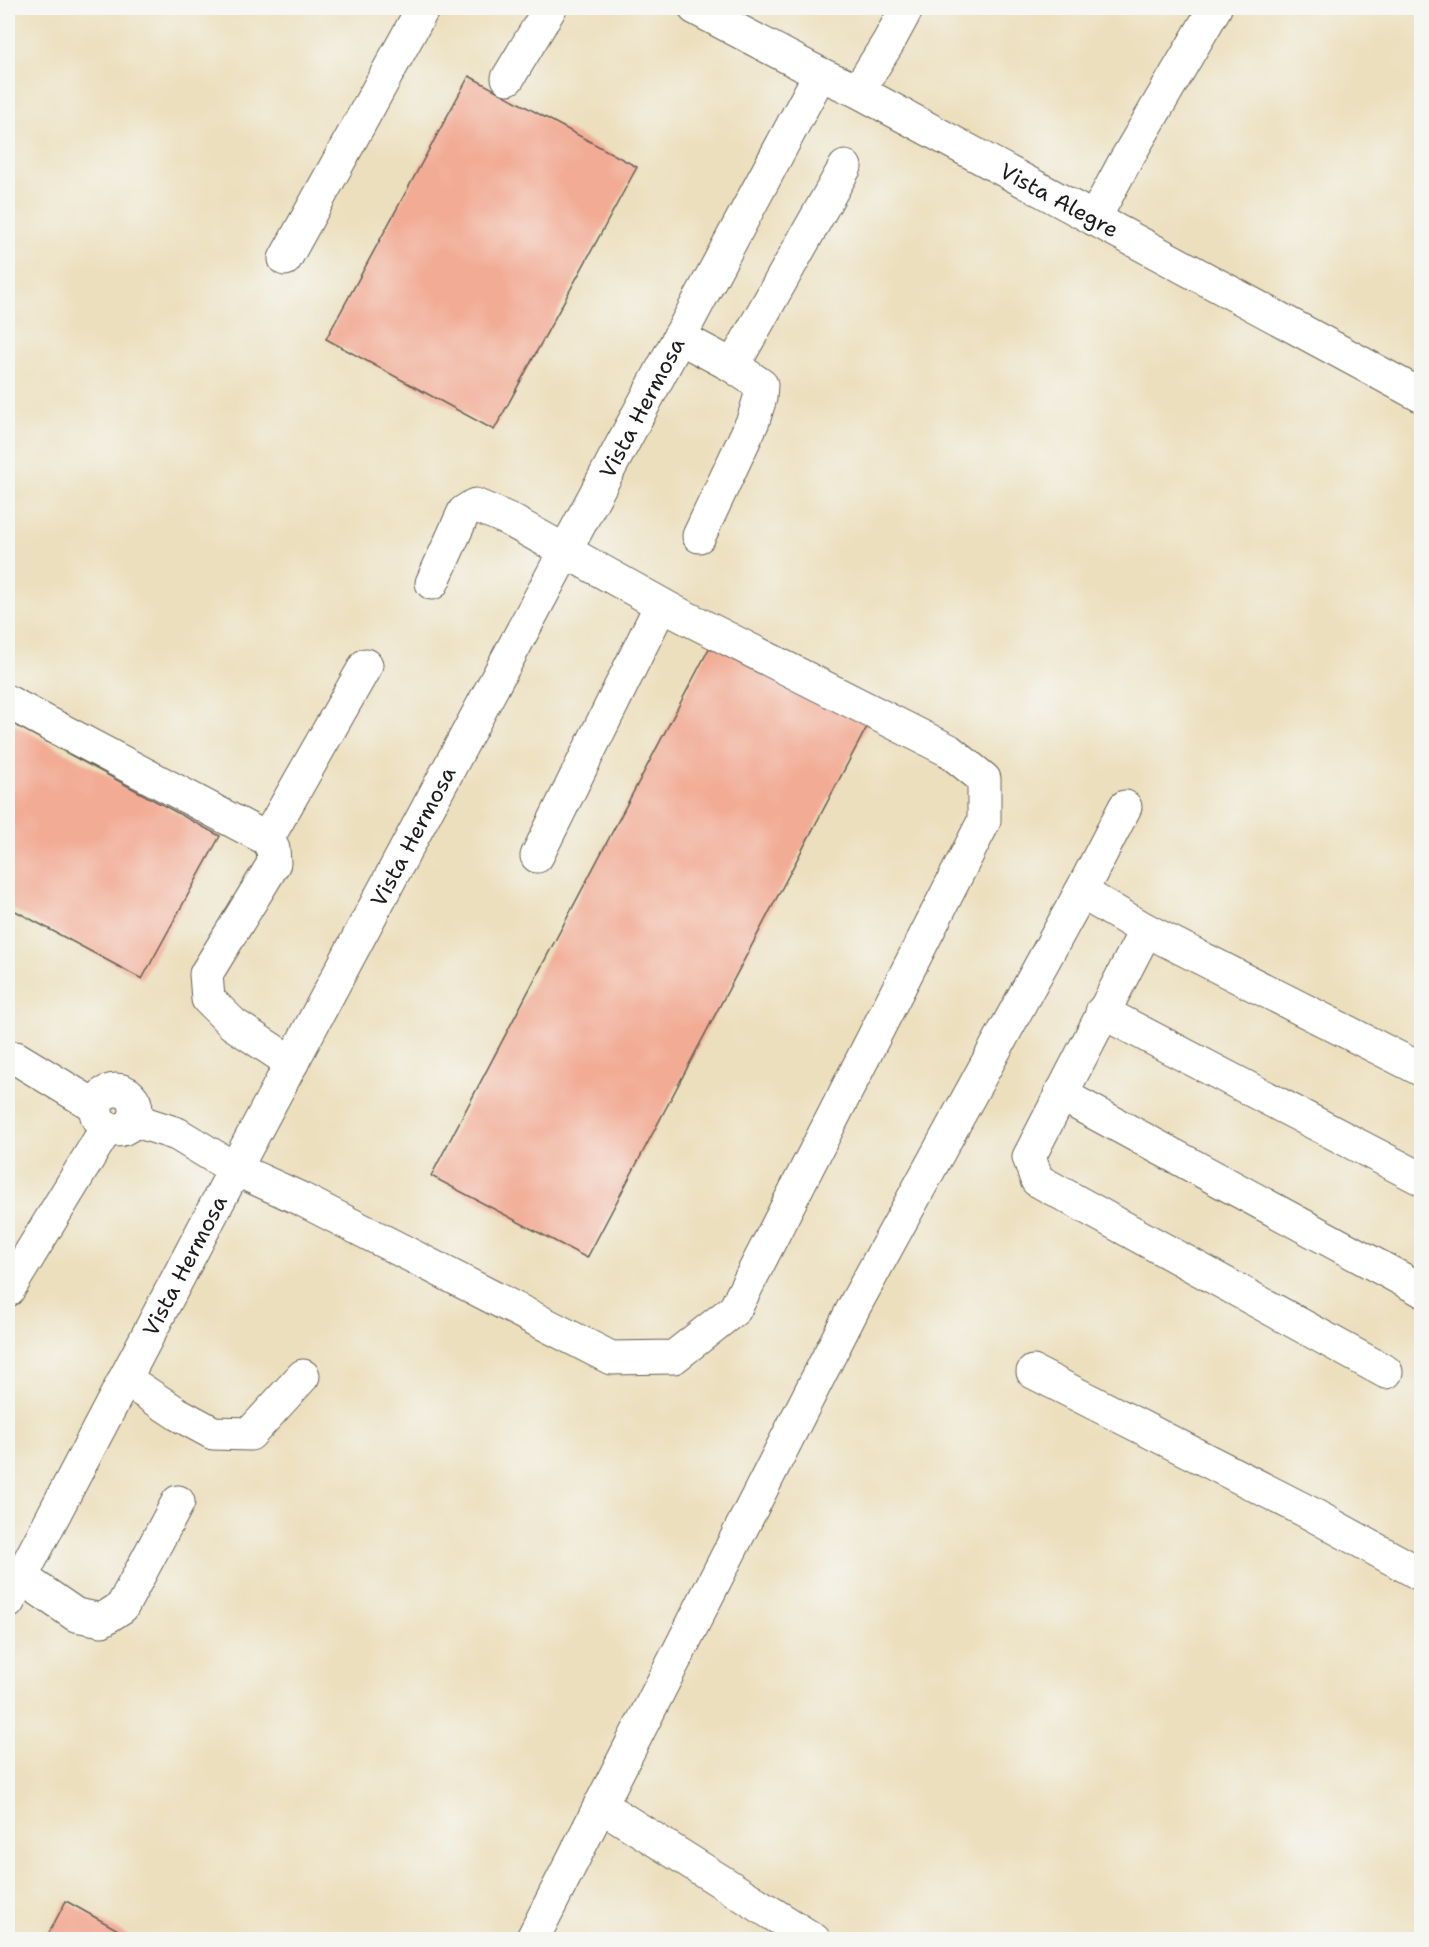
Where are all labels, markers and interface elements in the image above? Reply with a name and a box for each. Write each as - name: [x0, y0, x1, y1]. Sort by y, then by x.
- street label: Vista Alegre: [995, 157, 1124, 244]
- street label: Vista Hermosa: [593, 332, 692, 483]
- street label: Vista Hermosa: [364, 761, 463, 912]
- street label: Vista Hermosa: [136, 1190, 234, 1341]

